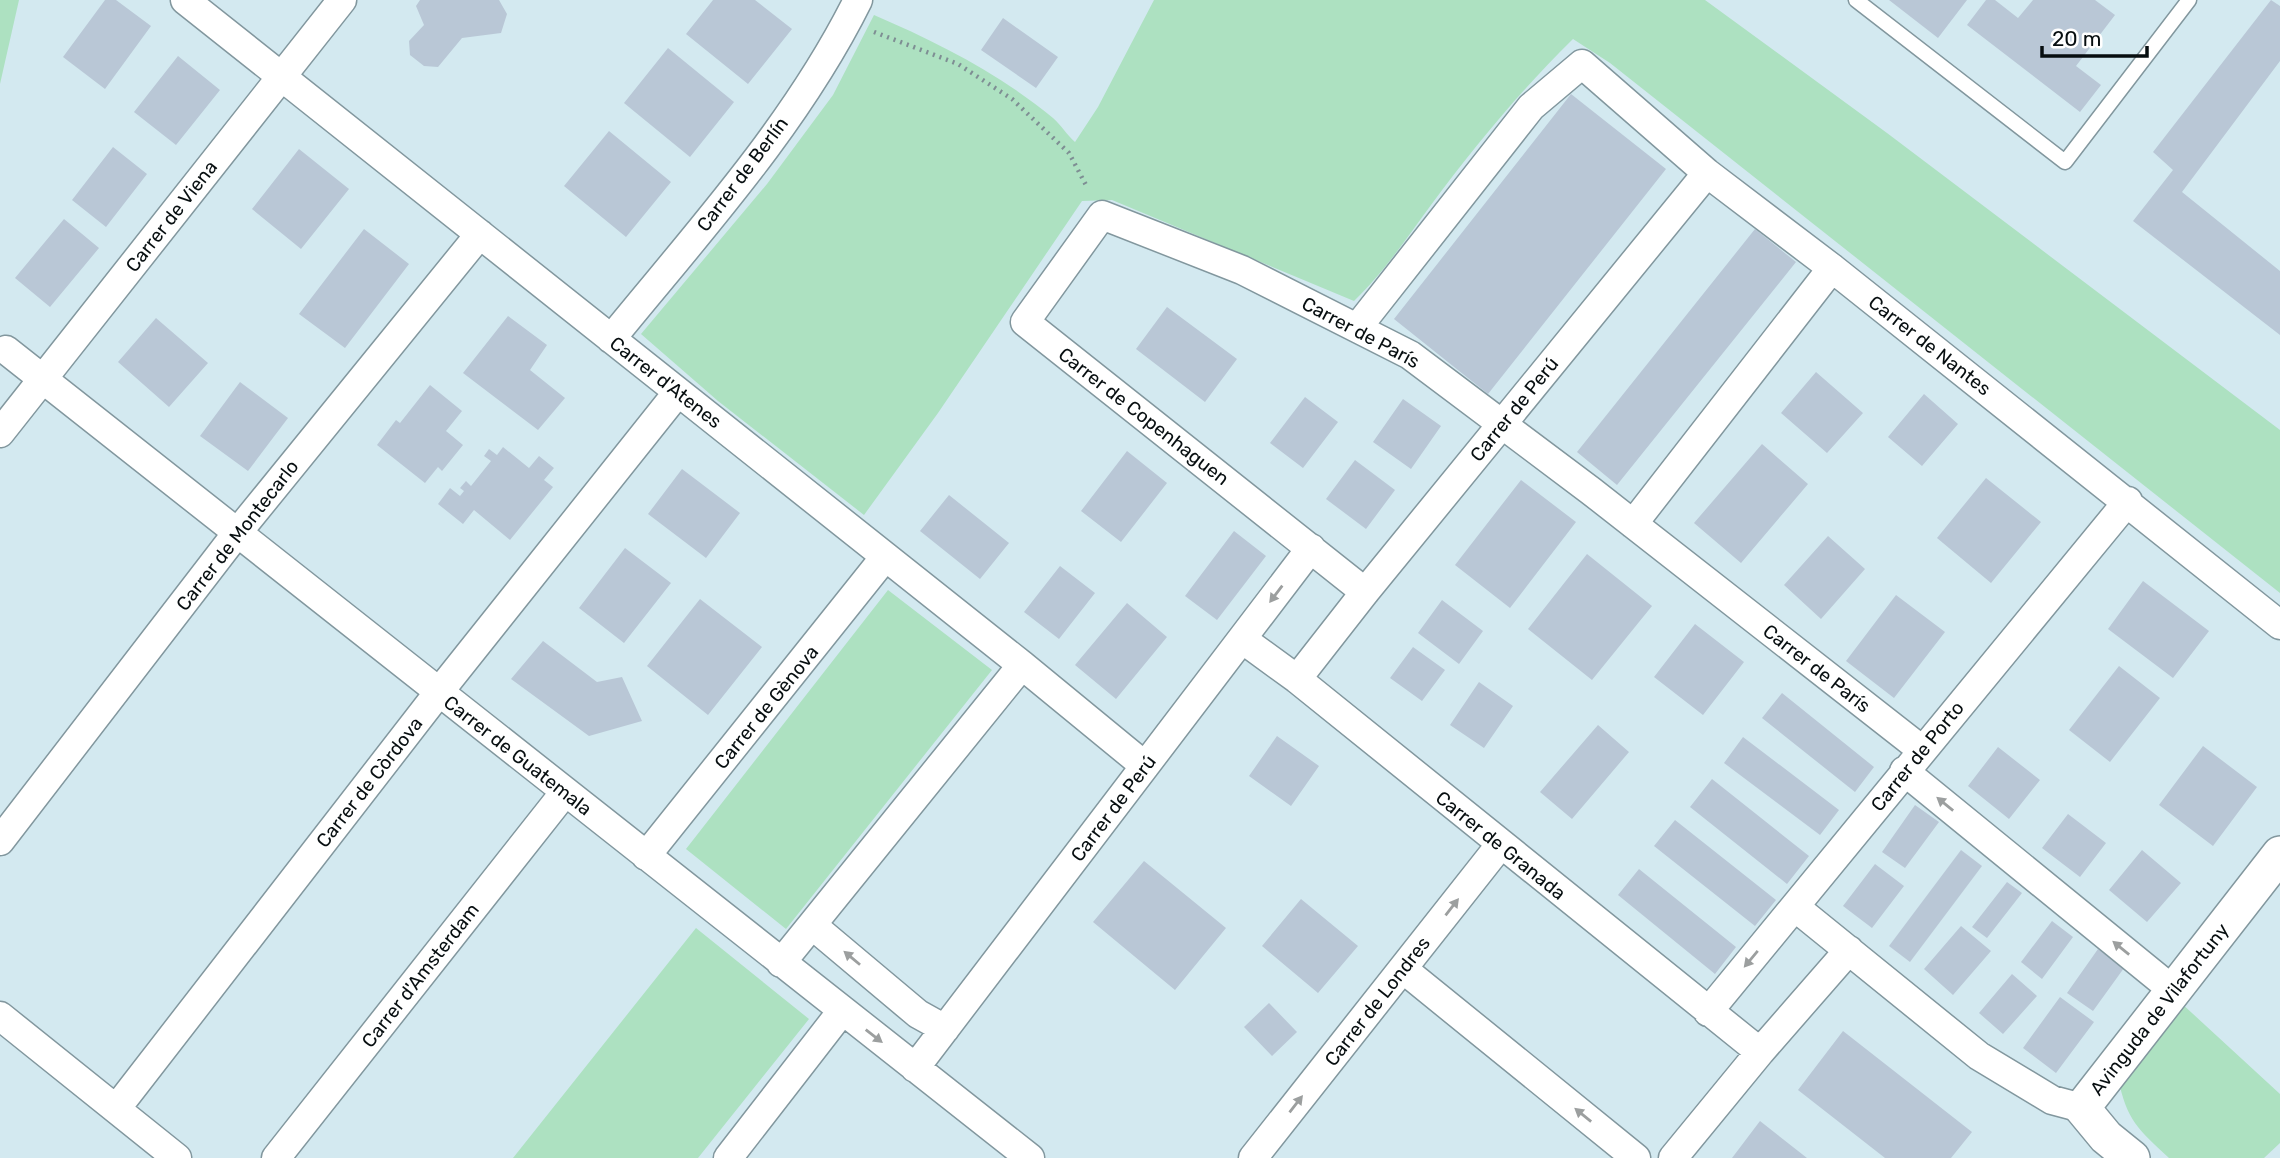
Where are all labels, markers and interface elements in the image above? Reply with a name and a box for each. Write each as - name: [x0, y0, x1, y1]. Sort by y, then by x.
- scale bar: [2042, 14, 2147, 58]
- text: 20 m: [2052, 26, 2101, 51]
- street label: Carrer de Berlín: [692, 113, 793, 236]
- street label: Carrer de Viena: [121, 156, 222, 277]
- street label: Carrer de Nantes: [1864, 290, 1995, 400]
- street label: Carrer de París: [1298, 292, 1424, 373]
- street label: Carrer d'Atenes: [605, 332, 726, 433]
- street label: Carrer de Copenhaguen: [1054, 343, 1234, 490]
- street label: Carrer de Perú: [1465, 353, 1563, 466]
- street label: Carrer de Montecarlo: [171, 455, 303, 615]
- one-way arrow: [1269, 584, 1283, 603]
- street label: Carrer de París: [1758, 619, 1875, 718]
- street label: Carrer de Gènova: [710, 641, 823, 774]
- street label: Carrer de Guatemala: [439, 690, 596, 820]
- street label: Carrer de Porto: [1866, 697, 1969, 816]
- street label: Carrer de Còrdova: [311, 713, 427, 852]
- street label: Carrer de Perú: [1066, 750, 1161, 866]
- street label: Carrer de Granada: [1431, 786, 1570, 905]
- one-way arrow: [1936, 797, 1953, 812]
- one-way arrow: [1444, 898, 1459, 915]
- street label: Carrer d'Amsterdam: [357, 899, 484, 1052]
- street label: Avinguda de Vilafortuny: [2085, 919, 2234, 1100]
- street label: Carrer de Londres: [1320, 932, 1435, 1071]
- one-way arrow: [2113, 940, 2131, 955]
- one-way arrow: [1744, 950, 1759, 968]
- one-way arrow: [843, 951, 861, 966]
- one-way arrow: [864, 1028, 882, 1043]
- one-way arrow: [1288, 1096, 1303, 1114]
- one-way arrow: [1574, 1108, 1591, 1123]

